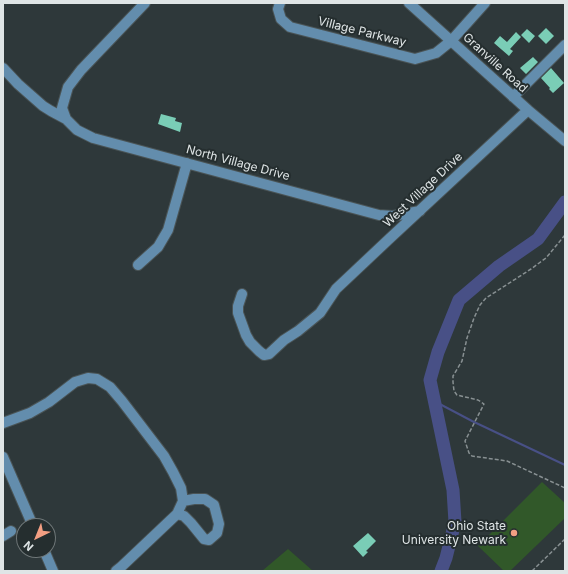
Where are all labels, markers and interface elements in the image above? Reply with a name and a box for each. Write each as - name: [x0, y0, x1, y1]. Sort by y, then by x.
- street label: Village Parkway: [316, 14, 408, 50]
- street label: Granville Road: [460, 30, 530, 96]
- street label: North Village Drive: [185, 142, 291, 184]
- street label: West Village Drive: [380, 150, 466, 230]
- north arrow: [16, 518, 56, 558]
- place label: Ohio State University Newark: [402, 519, 506, 547]
- marker: Ohio State University Newark: [509, 528, 519, 538]
- text: N: [21, 538, 36, 554]

